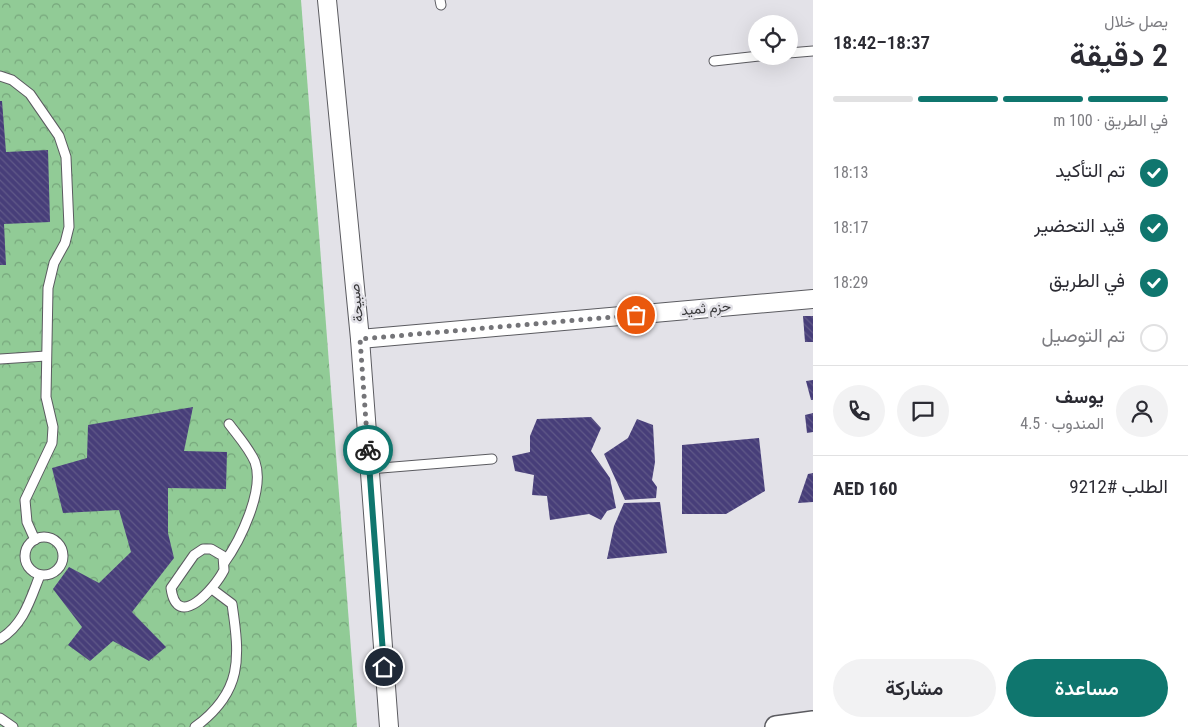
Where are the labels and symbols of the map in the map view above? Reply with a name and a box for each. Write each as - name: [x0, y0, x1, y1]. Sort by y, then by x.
- street label: صبيحة: [346, 283, 367, 323]
- pin: [615, 294, 657, 336]
- street label: حزم ثميد: [680, 298, 732, 319]
- courier: [343, 425, 393, 475]
- pin: [363, 646, 405, 688]

